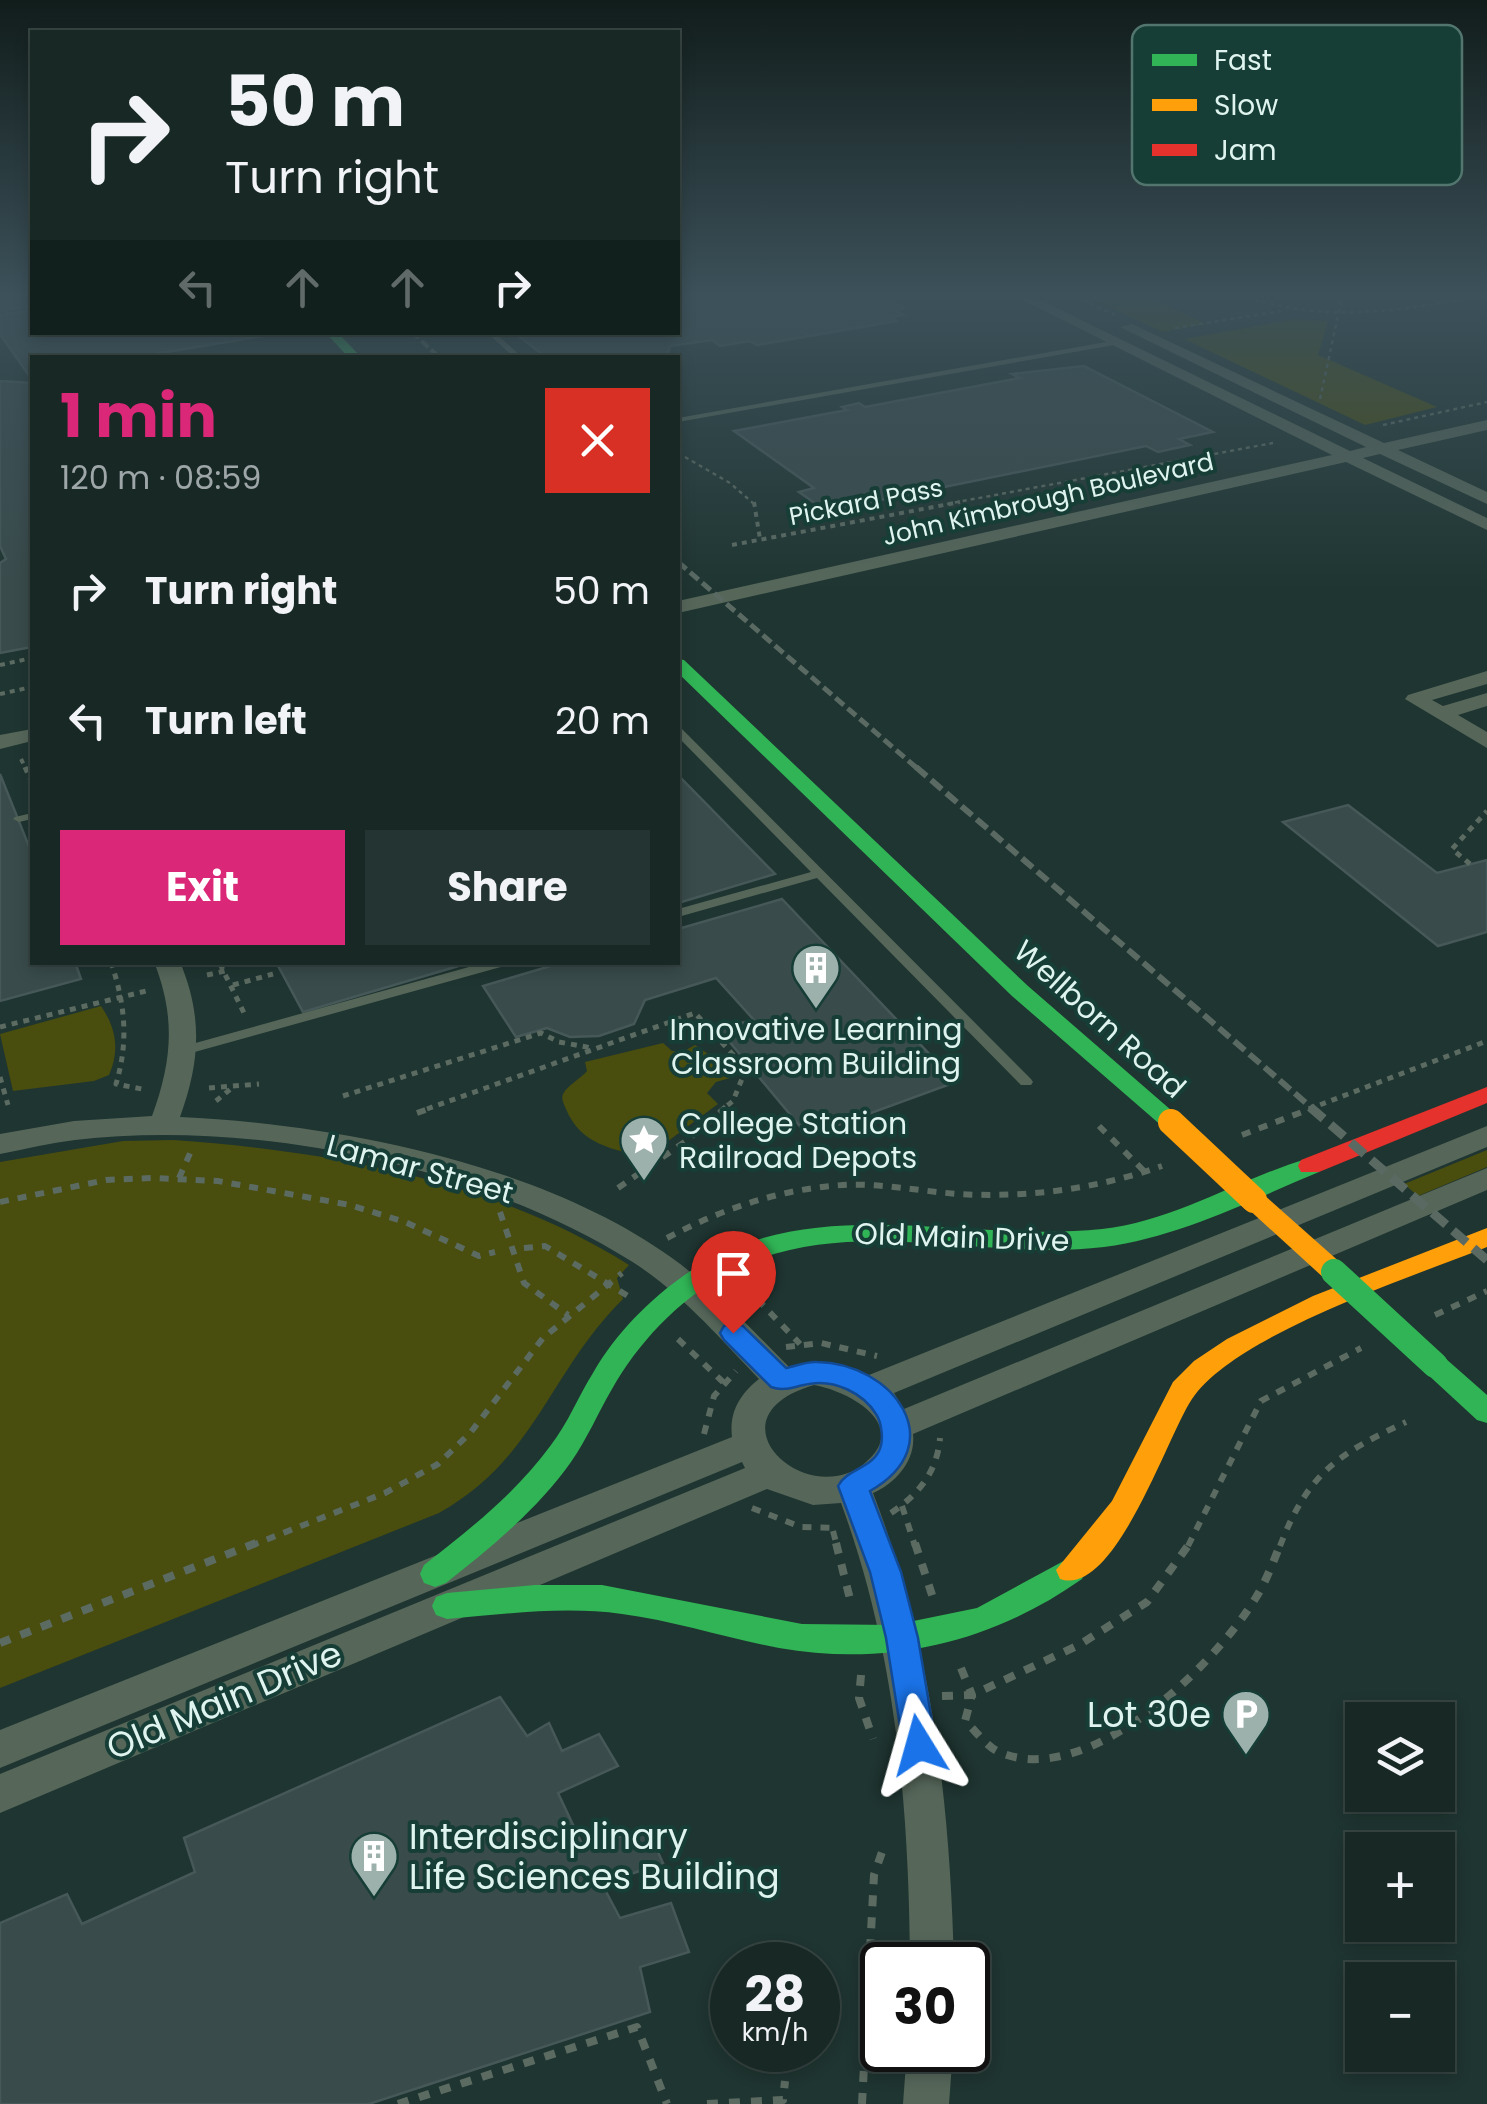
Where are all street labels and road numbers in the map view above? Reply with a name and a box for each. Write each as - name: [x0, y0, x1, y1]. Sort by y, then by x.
- street label: John Kimbrough Boulevard: [879, 444, 1217, 554]
- street label: Pickard Pass: [786, 470, 946, 534]
- street label: Wellborn Road: [1004, 930, 1196, 1108]
- street label: Lamar Street: [322, 1123, 518, 1215]
- street label: Old Main Drive: [854, 1212, 1070, 1262]
- street label: Old Main Drive: [99, 1628, 349, 1772]

